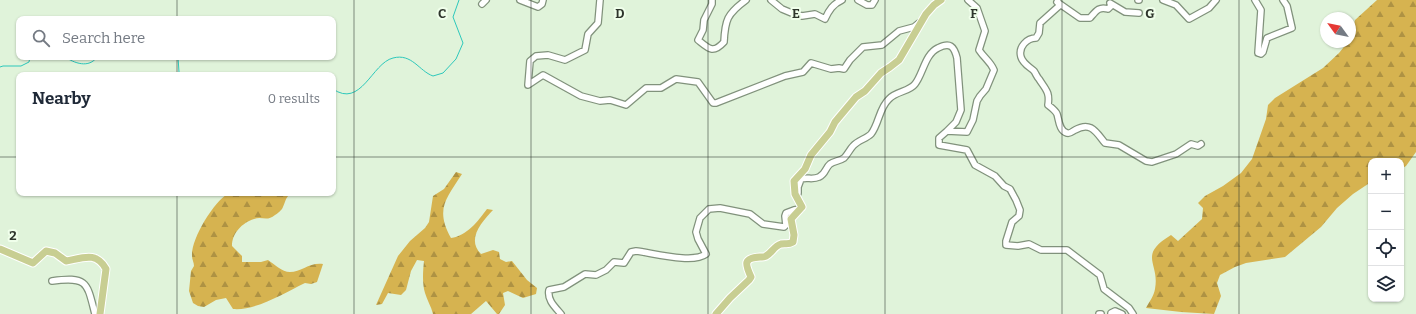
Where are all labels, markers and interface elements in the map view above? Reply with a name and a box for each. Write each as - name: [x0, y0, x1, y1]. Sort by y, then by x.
- text: C: [438, 6, 446, 21]
- text: D: [615, 6, 625, 21]
- text: E: [792, 6, 800, 21]
- text: F: [970, 6, 978, 21]
- text: G: [1145, 6, 1155, 21]
- north arrow: [1320, 12, 1356, 48]
- search box: [16, 16, 336, 60]
- icon: search: [30, 27, 52, 49]
- text: Search here: [62, 29, 145, 47]
- text: Nearby: [32, 88, 91, 109]
- text: 0 results: [268, 91, 320, 106]
- map controls: [1368, 158, 1404, 302]
- button: +: [1368, 158, 1404, 194]
- button: −: [1368, 194, 1404, 230]
- text: 2: [9, 228, 17, 243]
- button: locate: [1368, 230, 1404, 266]
- button: layers: [1368, 266, 1404, 302]

